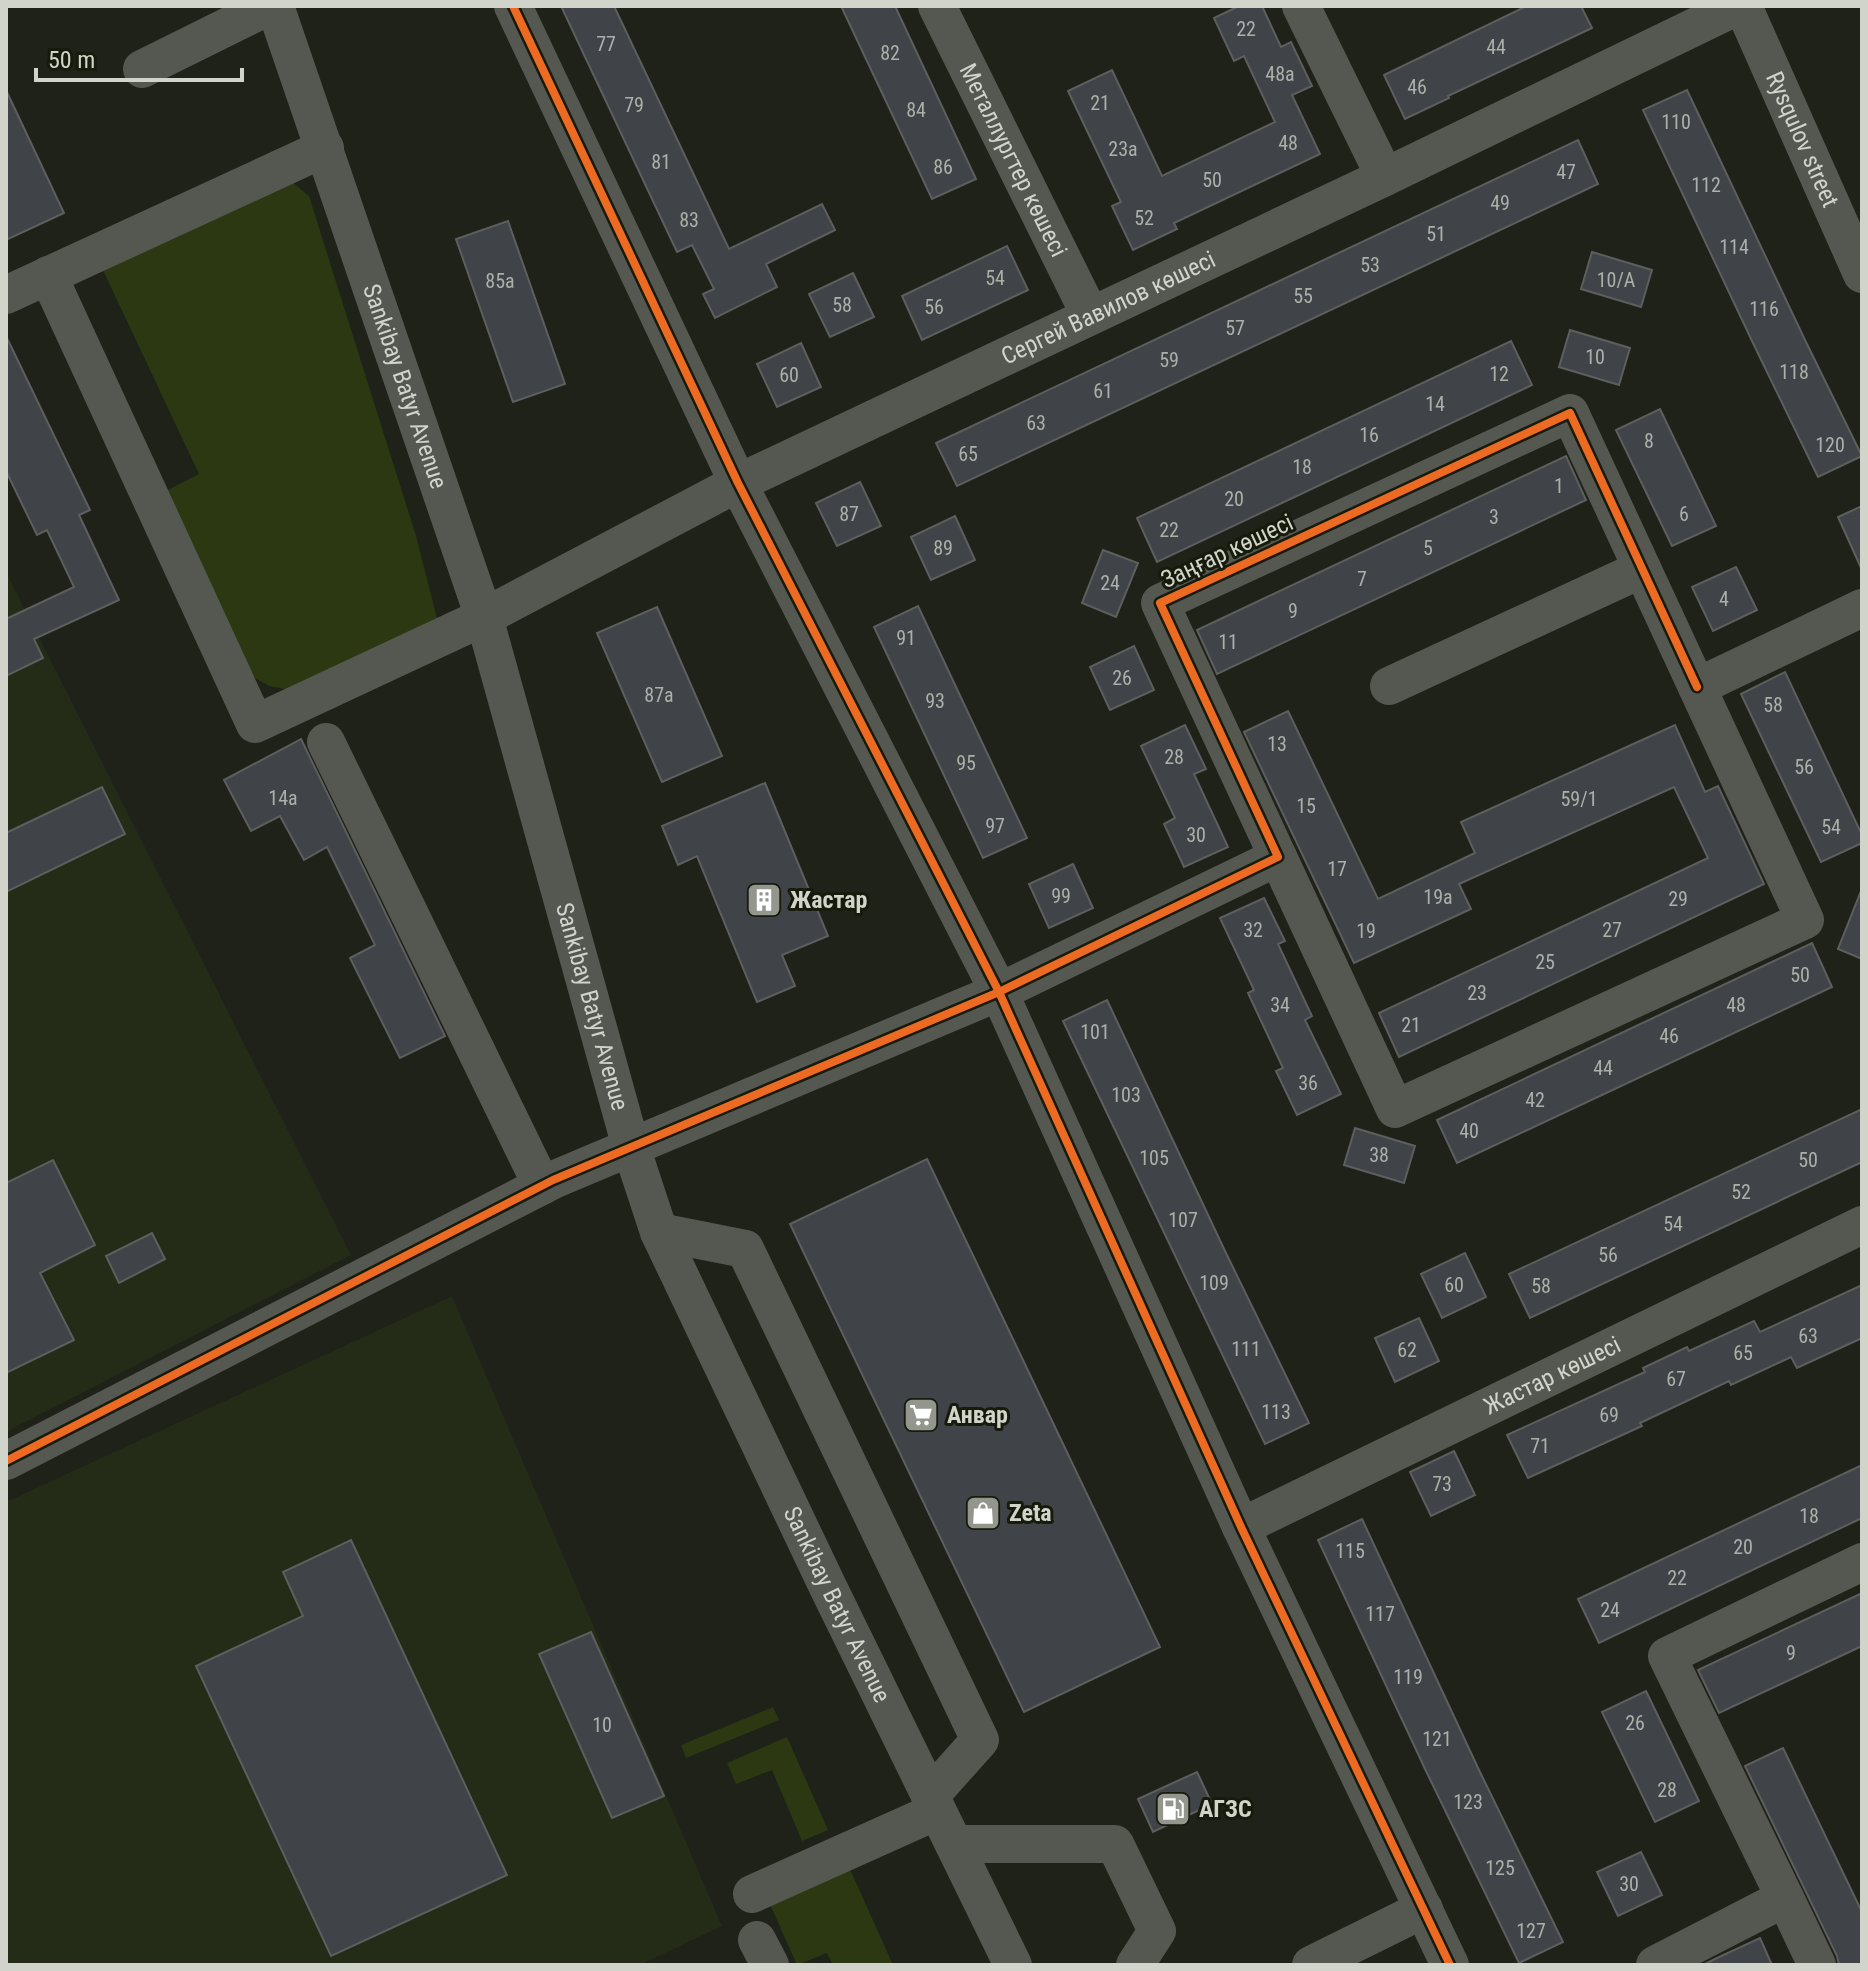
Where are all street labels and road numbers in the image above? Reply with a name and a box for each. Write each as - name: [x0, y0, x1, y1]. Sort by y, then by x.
- street label: Металлургтер көшесі: [954, 59, 1073, 261]
- street label: Rysqulov street: [1760, 67, 1845, 212]
- street label: Сергей Вавилов көшесі: [997, 245, 1220, 370]
- street label: Sankibay Batyr Avenue: [357, 280, 453, 492]
- street label: Заңғар көшесі: [1156, 508, 1298, 594]
- street label: Sankibay Batyr Avenue: [550, 900, 634, 1114]
- street label: Жастар көшесі: [1479, 1331, 1625, 1421]
- street label: Sankibay Batyr Avenue: [778, 1502, 896, 1707]

